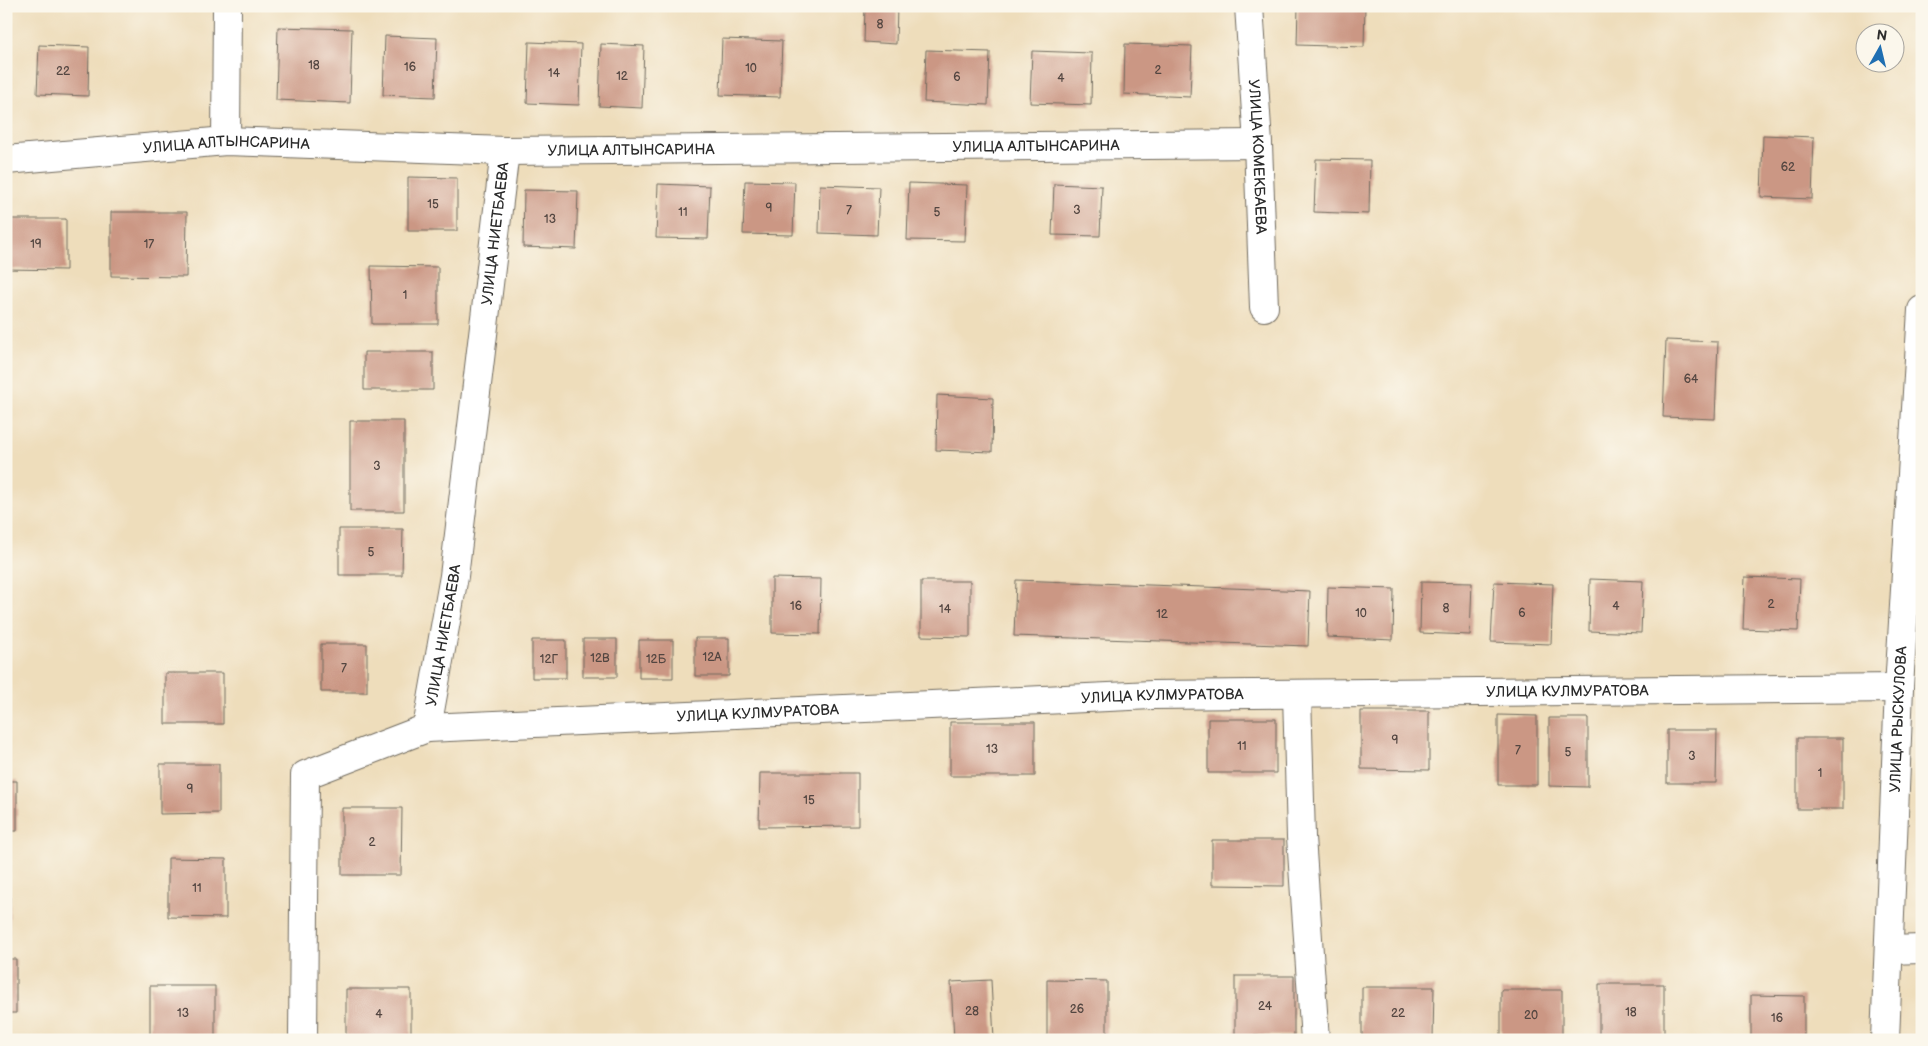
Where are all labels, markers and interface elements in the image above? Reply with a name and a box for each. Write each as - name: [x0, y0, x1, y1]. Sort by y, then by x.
- house number: 8: [877, 17, 884, 32]
- north arrow: [1856, 22, 1906, 72]
- text: N: [1875, 26, 1888, 45]
- house number: 18: [308, 58, 320, 73]
- house number: 16: [404, 60, 416, 75]
- house number: 10: [745, 61, 757, 76]
- house number: 2: [1154, 63, 1162, 78]
- house number: 22: [56, 64, 70, 79]
- house number: 14: [548, 66, 561, 81]
- house number: 12: [616, 69, 628, 84]
- house number: 6: [953, 70, 961, 85]
- house number: 4: [1057, 71, 1065, 86]
- street label: УЛИЦА КОМЕКБАЕВА: [1244, 79, 1270, 236]
- street label: УЛИЦА АЛТЫНСАРИНА: [142, 132, 311, 158]
- street label: УЛИЦА АЛТЫНСАРИНА: [952, 136, 1121, 157]
- street label: УЛИЦА АЛТЫНСАРИНА: [547, 140, 716, 161]
- street label: УЛИЦА НИЕТБАЕВА: [478, 160, 514, 306]
- house number: 62: [1781, 160, 1795, 175]
- house number: 15: [427, 197, 439, 212]
- house number: 9: [766, 201, 773, 216]
- house number: 7: [846, 203, 852, 218]
- house number: 3: [1073, 203, 1081, 218]
- house number: 11: [678, 205, 688, 220]
- house number: 5: [934, 205, 941, 220]
- house number: 13: [544, 212, 556, 227]
- house number: 19: [30, 237, 42, 252]
- house number: 17: [144, 237, 154, 252]
- house number: 1: [403, 288, 407, 303]
- house number: 64: [1684, 372, 1699, 387]
- house number: 3: [373, 459, 381, 474]
- house number: 5: [368, 545, 375, 560]
- street label: УЛИЦА НИЕТБАЕВА: [422, 562, 465, 708]
- house number: 2: [1767, 597, 1775, 612]
- house number: 16: [790, 599, 802, 614]
- house number: 4: [1612, 599, 1620, 614]
- house number: 8: [1443, 601, 1450, 616]
- house number: 14: [939, 602, 952, 617]
- house number: 10: [1355, 606, 1367, 621]
- house number: 6: [1518, 606, 1526, 621]
- house number: 12: [1156, 607, 1168, 622]
- street label: УЛИЦА РЫСКУЛОВА: [1886, 645, 1912, 793]
- house number: 12А: [703, 650, 722, 665]
- house number: 12В: [590, 651, 610, 666]
- house number: 12Г: [540, 652, 559, 667]
- house number: 12Б: [646, 652, 667, 667]
- house number: 7: [341, 661, 347, 676]
- street label: УЛИЦА КУЛМУРАТОВА: [1486, 681, 1649, 702]
- street label: УЛИЦА КУЛМУРАТОВА: [1081, 685, 1244, 708]
- street label: УЛИЦА КУЛМУРАТОВА: [676, 700, 840, 727]
- house number: 9: [1392, 733, 1399, 748]
- house number: 11: [1237, 739, 1247, 754]
- house number: 13: [986, 742, 998, 757]
- house number: 7: [1515, 743, 1521, 758]
- house number: 5: [1565, 745, 1572, 760]
- house number: 3: [1688, 749, 1696, 764]
- house number: 1: [1818, 766, 1822, 781]
- house number: 9: [187, 782, 194, 797]
- house number: 15: [803, 793, 815, 808]
- house number: 2: [368, 835, 376, 850]
- house number: 11: [192, 881, 202, 896]
- house number: 24: [1258, 999, 1273, 1014]
- house number: 26: [1070, 1002, 1084, 1017]
- house number: 28: [965, 1004, 979, 1019]
- house number: 18: [1625, 1005, 1637, 1020]
- house number: 13: [177, 1006, 189, 1021]
- house number: 22: [1391, 1006, 1405, 1021]
- house number: 4: [375, 1007, 383, 1022]
- house number: 20: [1524, 1008, 1538, 1023]
- house number: 16: [1771, 1011, 1783, 1026]

